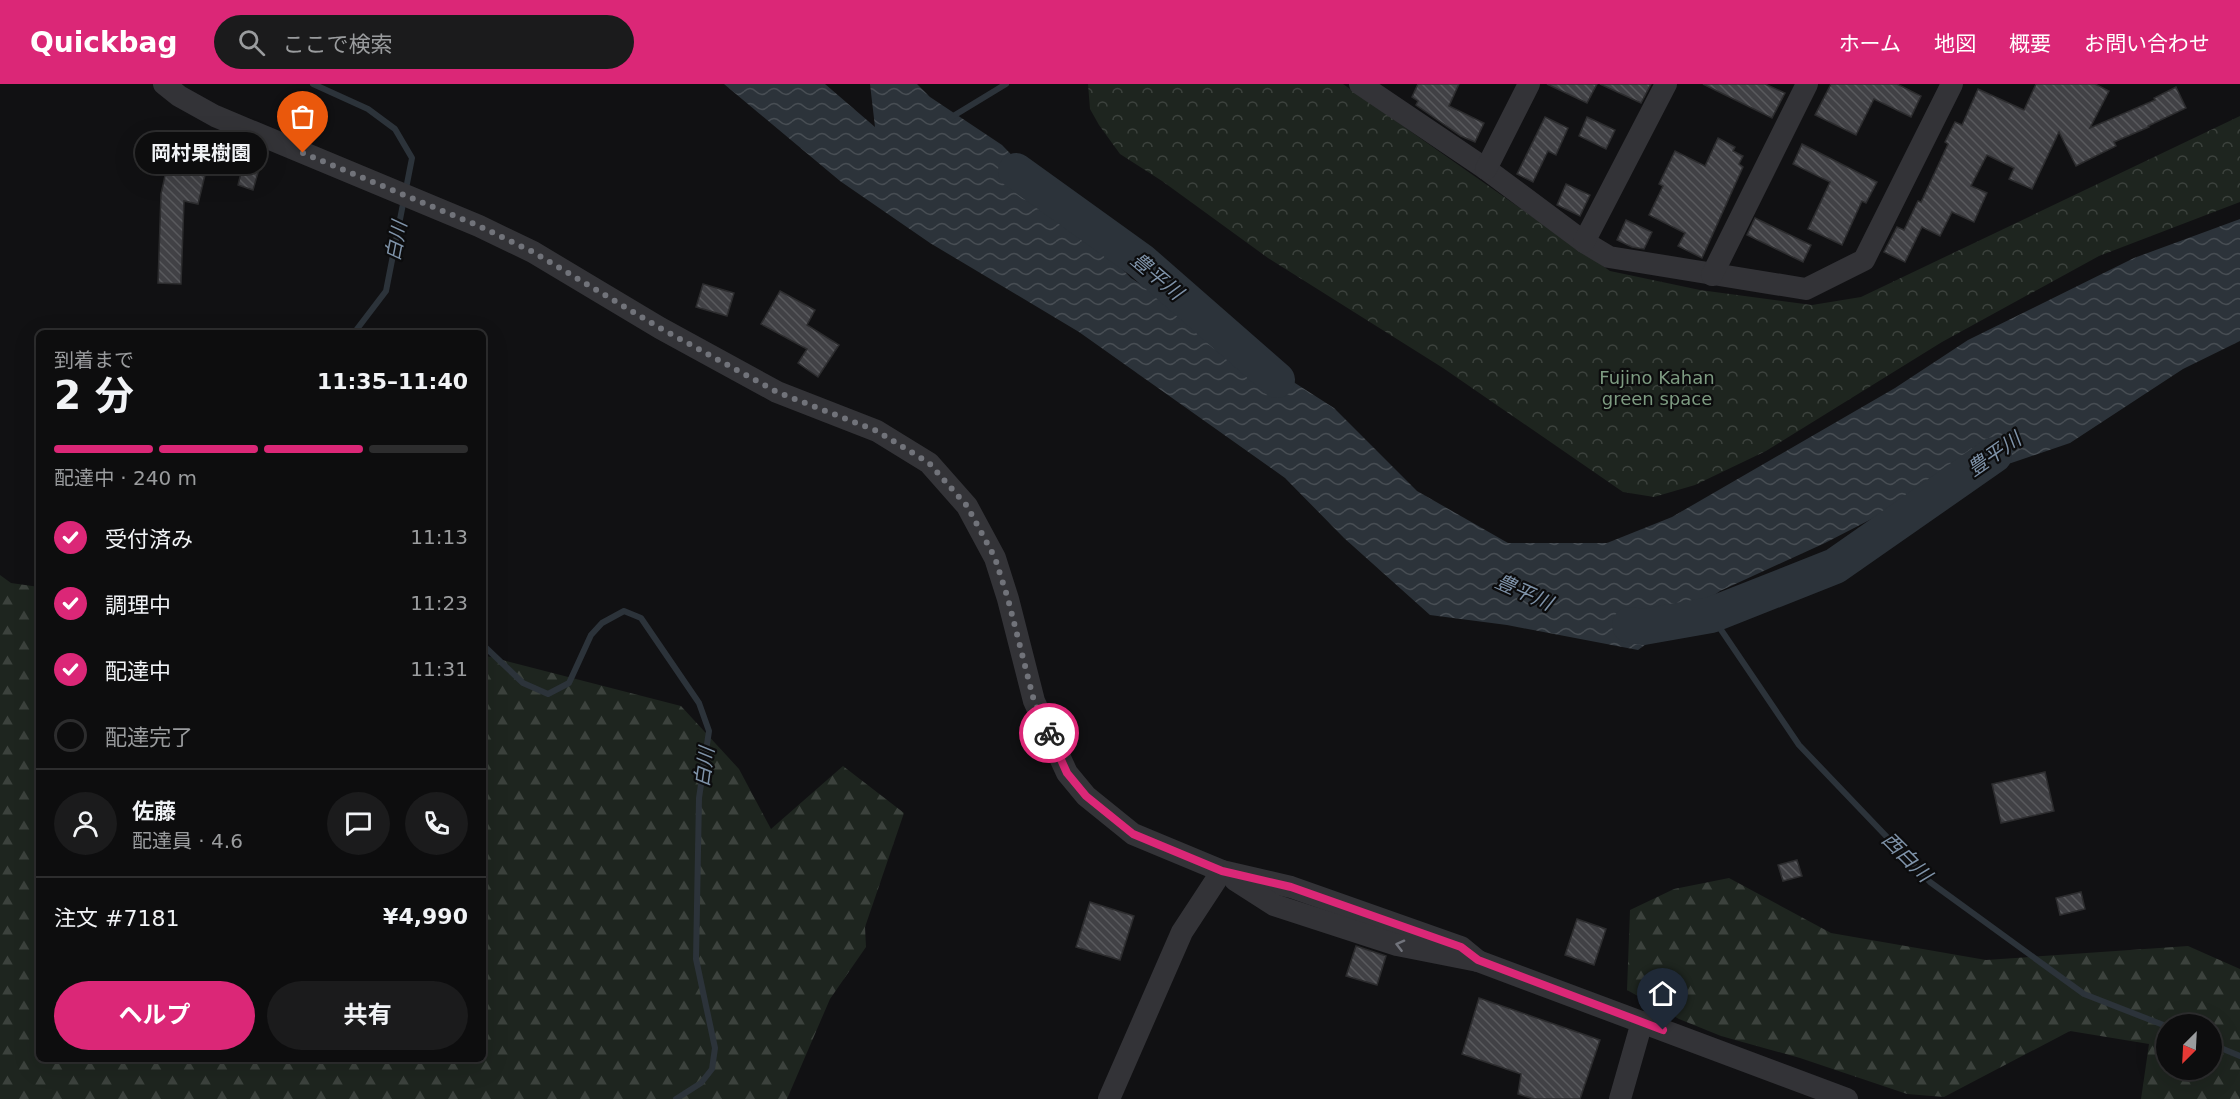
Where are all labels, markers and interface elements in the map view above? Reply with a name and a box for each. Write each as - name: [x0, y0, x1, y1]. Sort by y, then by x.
- search box: [214, 15, 634, 69]
- text: Quickbag: [30, 26, 178, 59]
- icon: search: [235, 26, 268, 59]
- text: ここで検索: [283, 32, 393, 57]
- text: ホーム: [1839, 32, 1901, 56]
- text: 地図: [1934, 32, 1976, 56]
- text: 概要: [2009, 32, 2051, 56]
- text: お問い合わせ: [2084, 32, 2210, 56]
- pin: [277, 91, 328, 153]
- icon: bag: [286, 100, 319, 133]
- callout: 岡村果樹園: [135, 132, 267, 174]
- text: 岡村果樹園: [151, 141, 251, 165]
- water label: 白川: [380, 217, 412, 263]
- water label: 豊平川: [1126, 248, 1189, 306]
- text: 到着まで: [54, 348, 134, 372]
- park label: Fujino Kahan green space: [1599, 367, 1715, 409]
- text: 11:35–11:40: [317, 369, 468, 394]
- text: 2 分: [54, 373, 134, 418]
- water label: 豊平川: [1963, 426, 2027, 481]
- text: 配達中 · 240 m: [54, 466, 197, 490]
- icon: check: [54, 521, 87, 554]
- text: 11:13: [410, 525, 468, 549]
- text: 受付済み: [105, 527, 193, 552]
- water label: 豊平川: [1492, 569, 1558, 616]
- icon: check: [54, 587, 87, 620]
- text: 11:23: [410, 591, 468, 615]
- text: 調理中: [105, 593, 171, 618]
- icon: check: [54, 653, 87, 686]
- text: 11:31: [410, 657, 468, 681]
- text: 配達中: [105, 659, 171, 684]
- courier: [1019, 703, 1079, 763]
- icon: bike: [1033, 717, 1066, 750]
- text: 配達完了: [105, 725, 193, 750]
- water label: 白川: [689, 744, 719, 788]
- button: person: [54, 792, 117, 855]
- button: chat: [327, 792, 390, 855]
- button: phone: [405, 792, 468, 855]
- text: 佐藤: [132, 799, 176, 824]
- water label: 西白川: [1877, 827, 1938, 888]
- text: 配達員 · 4.6: [132, 829, 243, 853]
- text: ¥4,990: [383, 904, 468, 929]
- text: 注文 #7181: [54, 906, 179, 931]
- one-way arrow: [1395, 939, 1405, 952]
- pin: [1637, 968, 1688, 1030]
- icon: home: [1646, 977, 1679, 1010]
- button: ヘルプ: [54, 981, 255, 1050]
- button: 共有: [267, 981, 468, 1050]
- north arrow: [2156, 1014, 2222, 1080]
- map controls: [2156, 1014, 2222, 1080]

